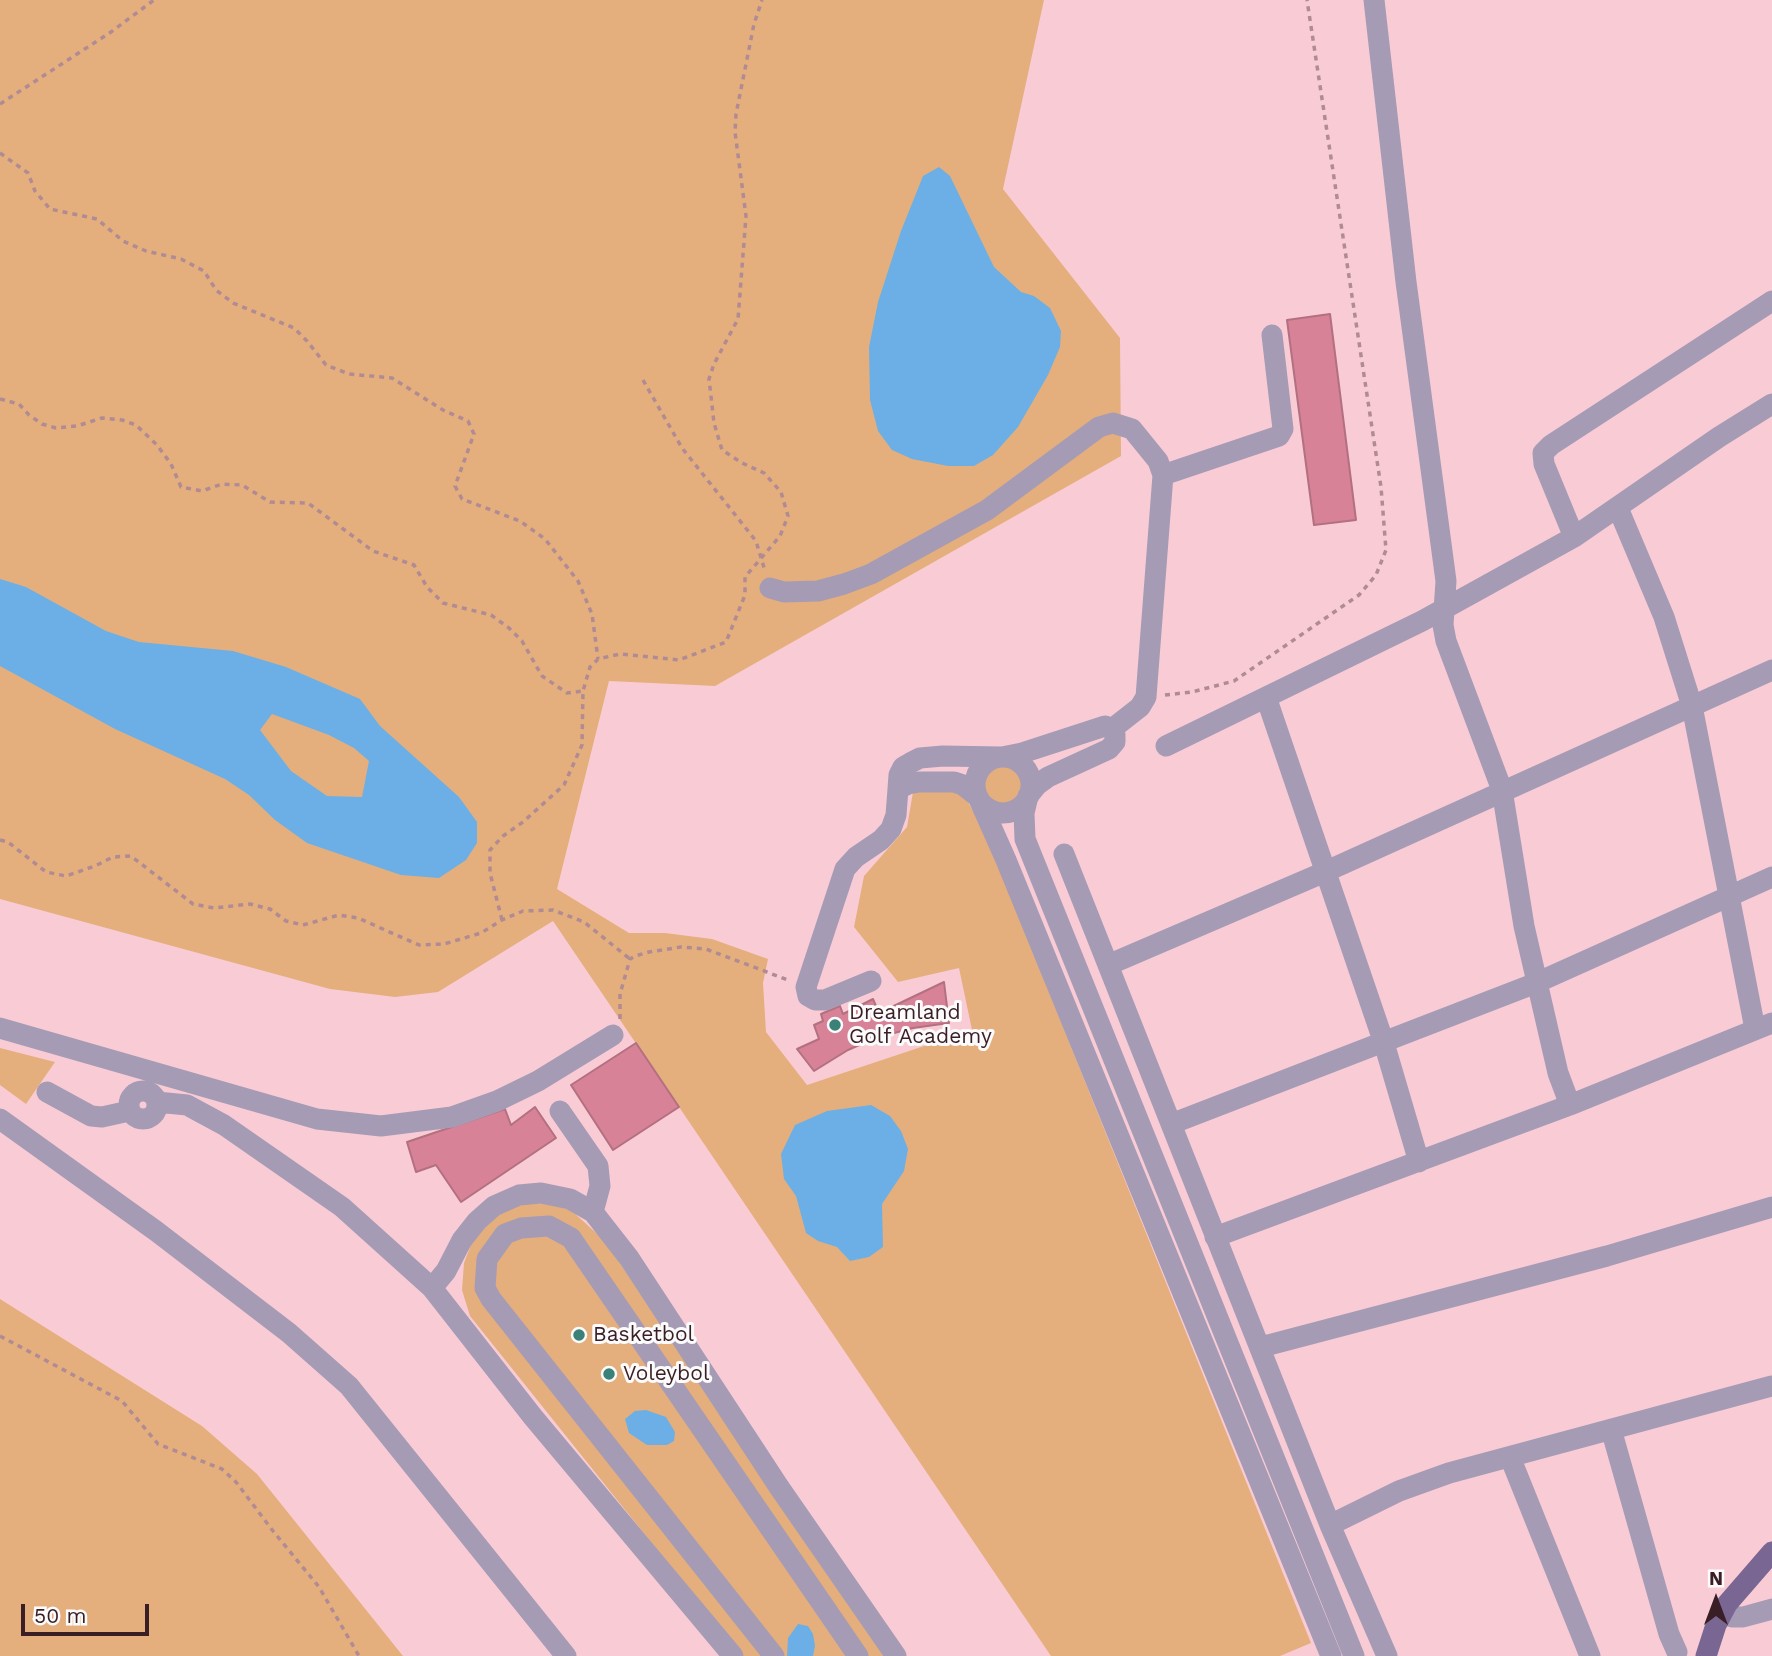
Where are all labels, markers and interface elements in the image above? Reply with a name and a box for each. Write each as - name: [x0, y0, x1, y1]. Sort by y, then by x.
- place label: Dreamland Golf Academy: [849, 1000, 992, 1050]
- marker: Dreamland Golf Academy: [827, 1017, 843, 1033]
- place label: Basketbol: [593, 1322, 694, 1348]
- marker: Basketbol: [571, 1327, 587, 1343]
- place label: Voleybol: [623, 1361, 709, 1387]
- marker: Voleybol: [601, 1366, 617, 1382]
- north arrow: [1681, 1565, 1751, 1635]
- text: N: [1709, 1567, 1723, 1590]
- scale bar: [24, 1590, 152, 1634]
- text: 50 m: [34, 1603, 86, 1628]

